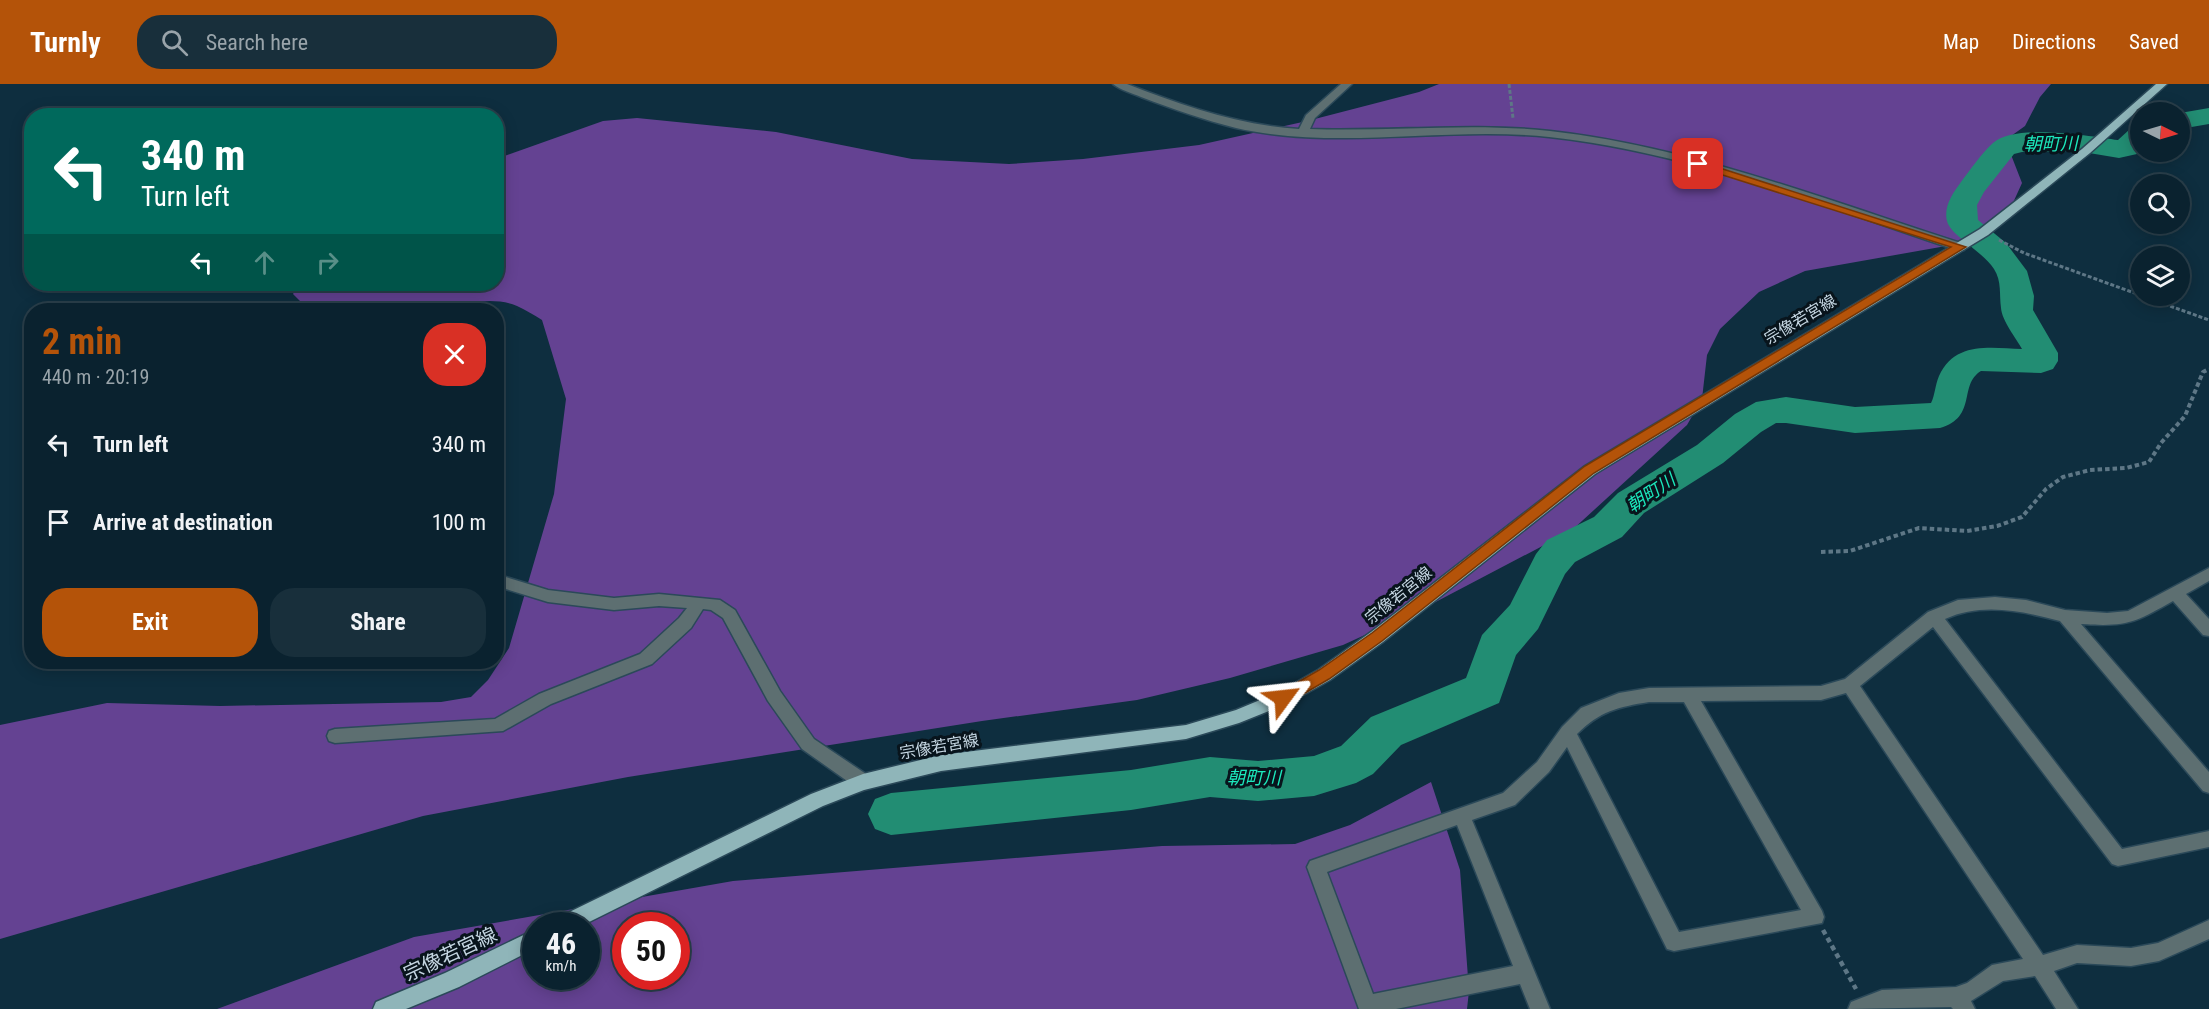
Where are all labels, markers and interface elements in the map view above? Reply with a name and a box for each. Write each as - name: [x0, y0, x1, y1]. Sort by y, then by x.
- search box: [137, 15, 557, 69]
- text: Turnly: [30, 26, 101, 59]
- icon: search: [158, 26, 191, 59]
- text: Search here: [206, 30, 308, 55]
- text: Map: [1943, 30, 1979, 54]
- text: Directions: [2012, 30, 2096, 54]
- text: Saved: [2129, 30, 2179, 54]
- north arrow: [2130, 102, 2190, 162]
- map controls: [2130, 102, 2190, 306]
- text: 340 m: [141, 131, 246, 180]
- icon: left: [42, 132, 120, 210]
- water label: 朝町川: [2024, 132, 2080, 154]
- pin: [1672, 138, 1723, 189]
- icon: arrive: [1681, 147, 1714, 180]
- button: search: [2130, 174, 2190, 234]
- text: Turn left: [141, 181, 230, 213]
- icon: left: [185, 246, 218, 279]
- icon: ahead: [248, 246, 281, 279]
- icon: right: [311, 246, 344, 279]
- button: layers: [2130, 246, 2190, 306]
- street label: 宗像若宮線: [1761, 291, 1839, 348]
- text: 2 min: [42, 321, 122, 363]
- button: close: [423, 323, 486, 386]
- text: 440 m · 20:19: [42, 365, 149, 389]
- icon: left: [42, 428, 75, 461]
- text: Turn left: [93, 432, 168, 457]
- text: 340 m: [432, 432, 486, 457]
- water label: 朝町川: [1622, 468, 1681, 516]
- icon: arrive: [42, 506, 75, 539]
- text: Arrive at destination: [93, 510, 273, 535]
- text: 100 m: [432, 510, 486, 535]
- street label: 宗像若宮線: [1361, 563, 1435, 628]
- button: Exit: [42, 588, 258, 657]
- button: Share: [270, 588, 486, 657]
- position arrow: [1251, 666, 1315, 730]
- street label: 宗像若宮線: [898, 730, 980, 763]
- water label: 朝町川: [1227, 767, 1283, 788]
- speed limit sign: 50: [612, 912, 690, 990]
- street label: 宗像若宮線: [400, 922, 500, 986]
- text: 46: [546, 926, 576, 961]
- text: km/h: [546, 957, 576, 975]

